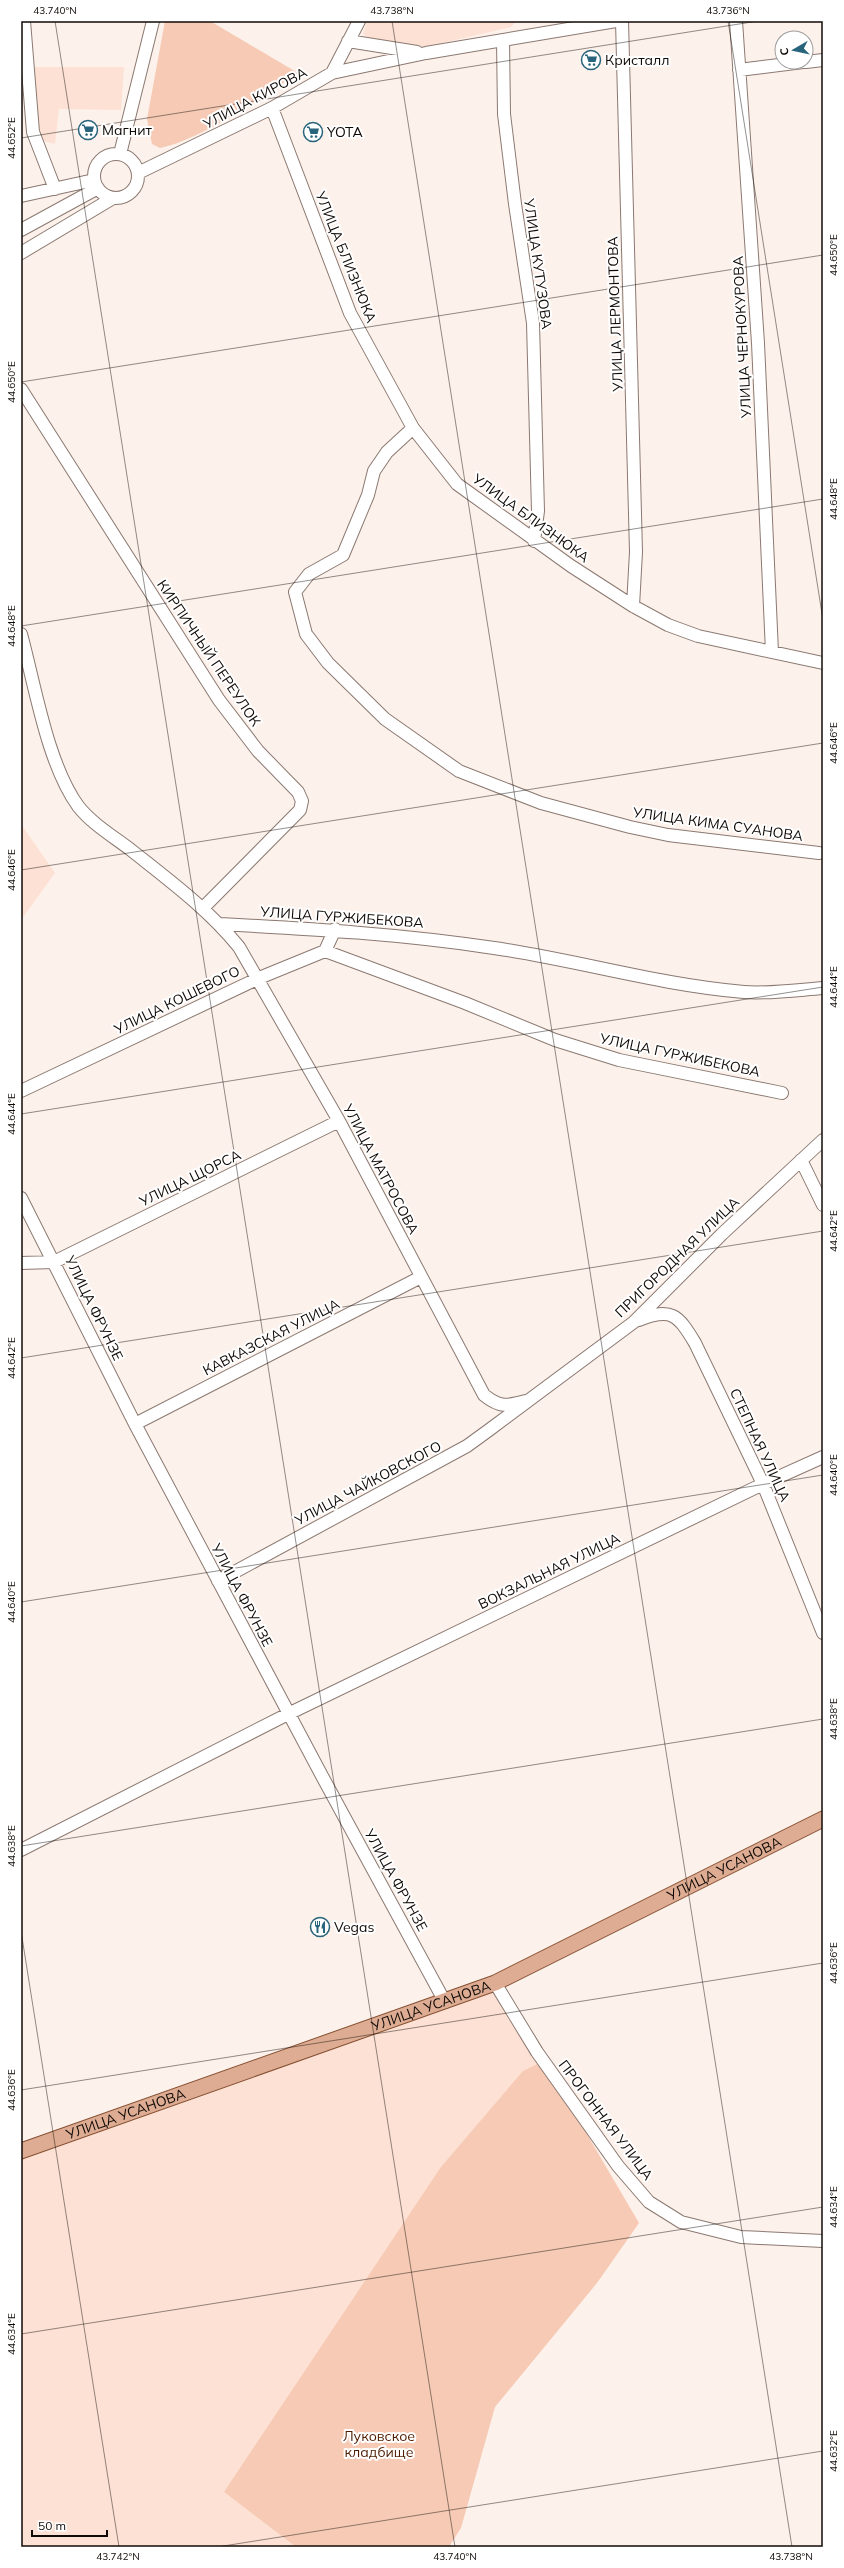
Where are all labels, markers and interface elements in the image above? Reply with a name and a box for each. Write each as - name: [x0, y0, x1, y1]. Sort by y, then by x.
- text: 43.740°N: [33, 4, 77, 17]
- text: 43.738°N: [370, 4, 414, 17]
- text: 43.736°N: [706, 4, 750, 17]
- north arrow: [774, 30, 814, 70]
- text: С: [777, 46, 792, 56]
- supermarket icon: Кристалл: [580, 49, 602, 71]
- place label: Кристалл: [605, 51, 669, 69]
- street label: УЛИЦА КИРОВА: [199, 63, 310, 133]
- text: 44.652°E: [5, 117, 18, 159]
- supermarket icon: Магнит: [77, 119, 99, 141]
- place label: Магнит: [102, 121, 152, 139]
- supermarket icon: YOTA: [302, 121, 324, 143]
- place label: YOTA: [326, 123, 363, 141]
- street label: УЛИЦА БЛИЗНЮКА: [311, 188, 381, 326]
- street label: УЛИЦА КУТУЗОВА: [520, 197, 556, 331]
- text: 44.650°E: [827, 234, 840, 276]
- street label: УЛИЦА ЛЕРМОНТОВА: [603, 235, 627, 393]
- street label: УЛИЦА ЧЕРНОКУРОВА: [729, 255, 755, 419]
- text: 44.650°E: [5, 361, 18, 403]
- street label: УЛИЦА БЛИЗНЮКА: [468, 469, 593, 567]
- text: 44.648°E: [827, 478, 840, 520]
- street label: КИРПИЧНЫЙ ПЕРЕУЛОК: [153, 576, 265, 730]
- text: 44.648°E: [5, 605, 18, 647]
- text: 44.646°E: [827, 722, 840, 764]
- street label: УЛИЦА КИМА СУАНОВА: [631, 803, 805, 845]
- text: 44.646°E: [5, 849, 18, 891]
- street label: УЛИЦА ГУРЖИБЕКОВА: [259, 902, 425, 932]
- street label: УЛИЦА КОШЕВОГО: [110, 962, 243, 1039]
- text: 44.644°E: [827, 966, 840, 1008]
- street label: УЛИЦА ГУРЖИБЕКОВА: [597, 1029, 763, 1081]
- text: 44.644°E: [5, 1093, 18, 1135]
- street label: УЛИЦА МАТРОСОВА: [339, 1100, 423, 1238]
- street label: УЛИЦА ЩОРСА: [135, 1145, 244, 1211]
- street label: ПРИГОРОДНАЯ УЛИЦА: [611, 1192, 743, 1321]
- text: 44.642°E: [827, 1210, 840, 1252]
- street label: УЛИЦА ФРУНЗЕ: [60, 1252, 127, 1363]
- street label: КАВКАЗСКАЯ УЛИЦА: [200, 1294, 343, 1379]
- text: 44.642°E: [5, 1337, 18, 1379]
- street label: СТЕПНАЯ УЛИЦА: [726, 1385, 794, 1505]
- street label: УЛИЦА ЧАЙКОВСКОГО: [291, 1437, 444, 1530]
- text: 44.640°E: [827, 1454, 840, 1496]
- street label: ВОКЗАЛЬНАЯ УЛИЦА: [475, 1529, 623, 1613]
- street label: УЛИЦА ФРУНЗЕ: [207, 1539, 277, 1650]
- text: 44.640°E: [5, 1581, 18, 1623]
- text: 44.638°E: [827, 1698, 840, 1740]
- text: 44.638°E: [5, 1825, 18, 1867]
- street label: УЛИЦА ФРУНЗЕ: [360, 1825, 432, 1934]
- street label: УЛИЦА УСАНОВА: [663, 1832, 785, 1905]
- restaurant icon: Vegas: [309, 1916, 331, 1938]
- place label: Vegas: [334, 1918, 374, 1936]
- text: 44.636°E: [827, 1942, 840, 1984]
- street label: УЛИЦА УСАНОВА: [368, 1976, 494, 2035]
- street label: ПРОГОННАЯ УЛИЦА: [555, 2056, 658, 2184]
- text: 44.636°E: [5, 2069, 18, 2111]
- street label: УЛИЦА УСАНОВА: [63, 2084, 188, 2144]
- text: 44.634°E: [827, 2186, 840, 2228]
- text: 44.634°E: [5, 2313, 18, 2355]
- park label: Луковское кладбище: [343, 2427, 415, 2461]
- text: 44.632°E: [827, 2430, 840, 2472]
- scale bar: [32, 2512, 107, 2538]
- text: 50 m: [38, 2518, 66, 2533]
- text: 43.742°N: [96, 2550, 140, 2563]
- text: 43.740°N: [433, 2550, 477, 2563]
- text: 43.738°N: [769, 2550, 813, 2563]

